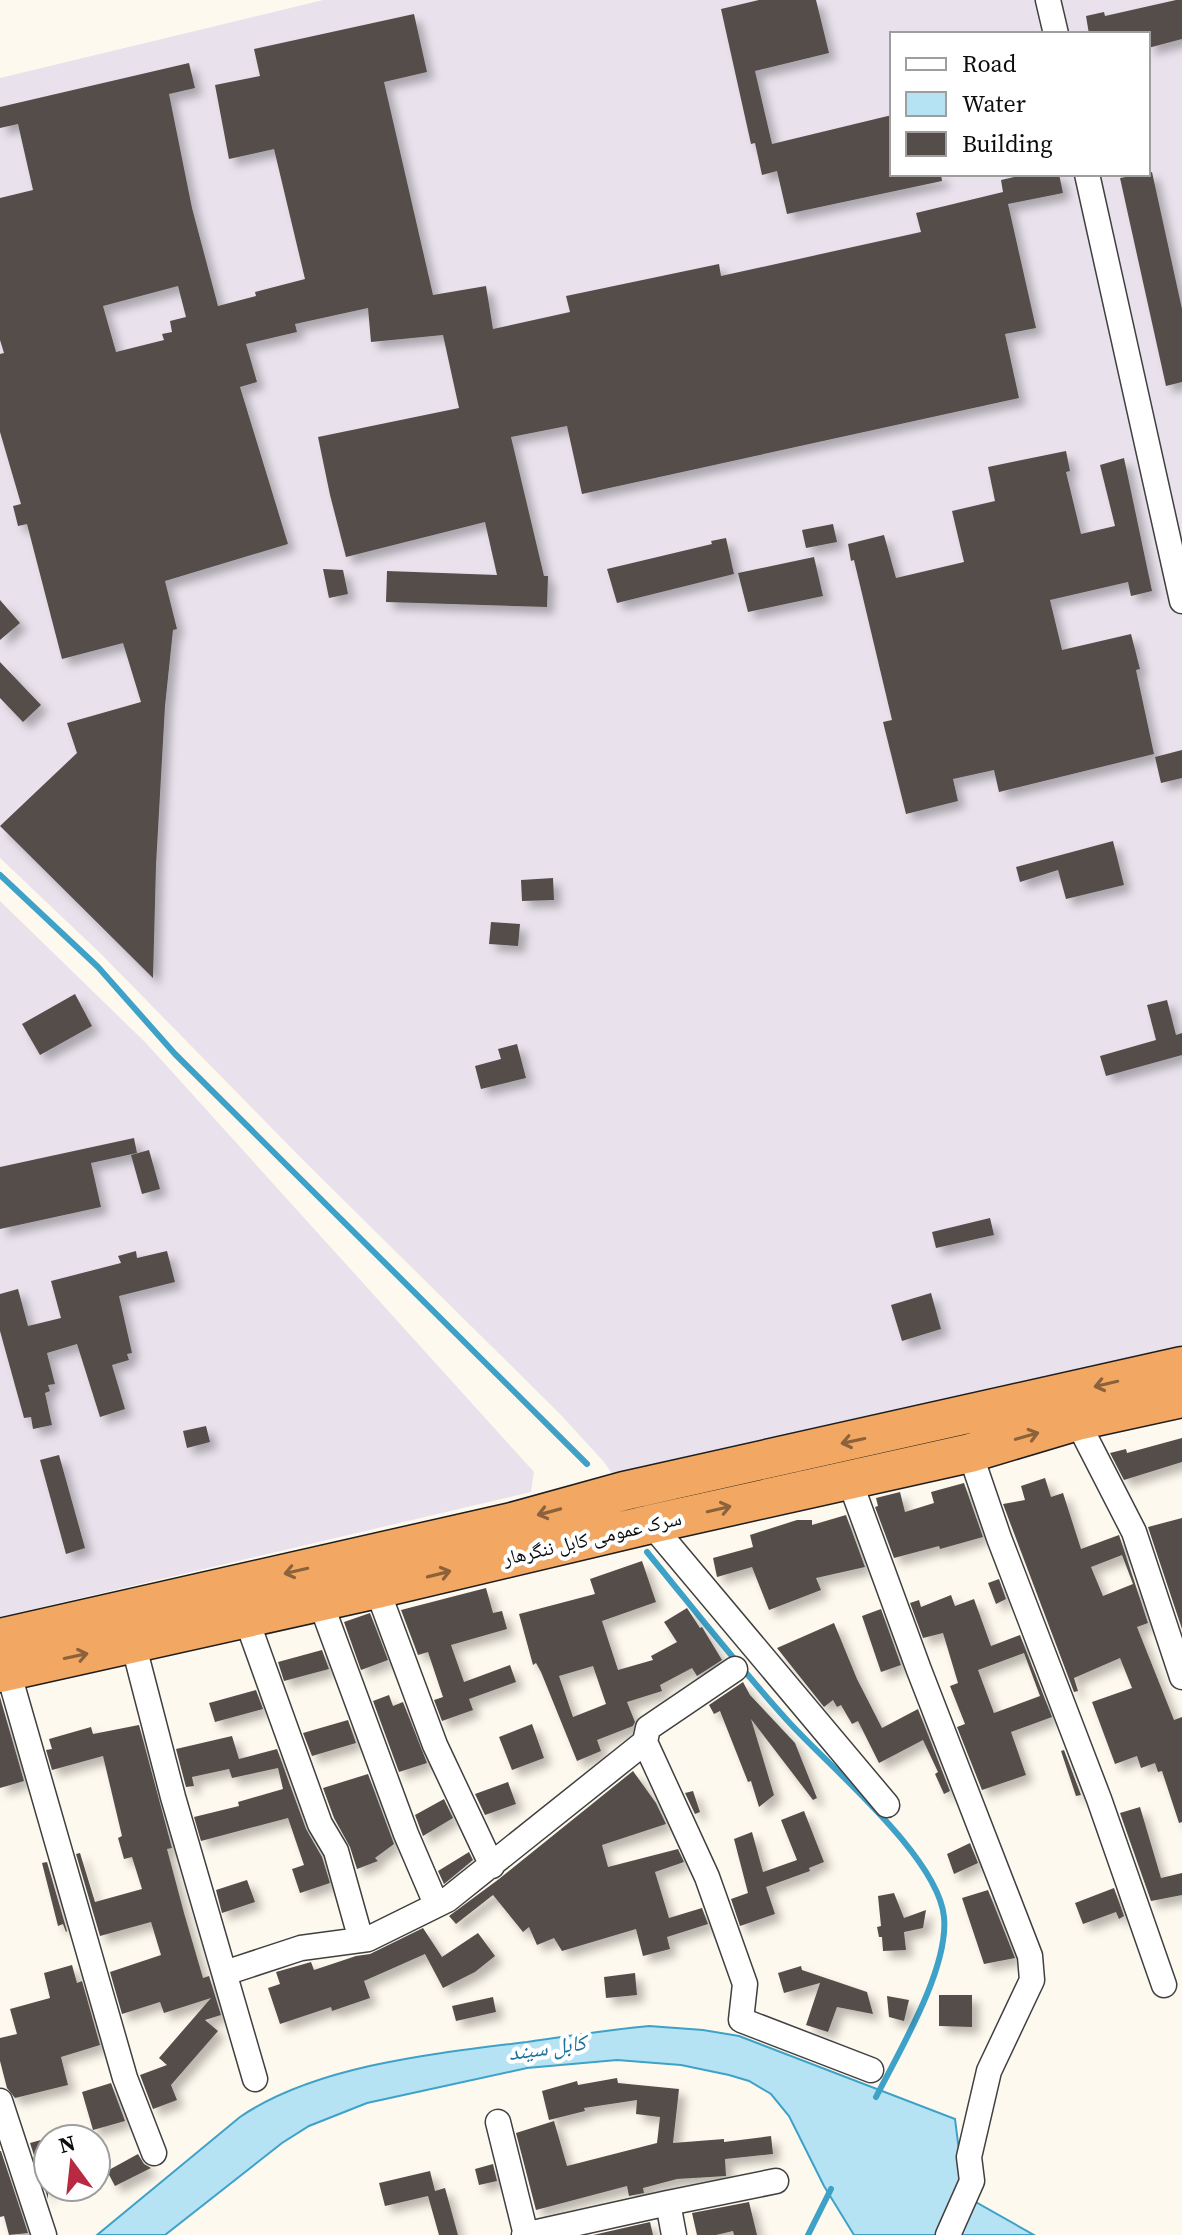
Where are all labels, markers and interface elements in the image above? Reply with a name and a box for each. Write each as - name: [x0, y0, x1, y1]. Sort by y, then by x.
- legend: [890, 32, 1150, 176]
- text: Road: [962, 47, 1017, 80]
- text: Water: [962, 87, 1026, 120]
- text: Building: [962, 127, 1053, 160]
- one-way arrow: [1094, 1377, 1119, 1392]
- one-way arrow: [1013, 1428, 1039, 1443]
- one-way arrow: [840, 1434, 866, 1449]
- one-way arrow: [706, 1500, 732, 1515]
- street label: سرک عمومی کابل ننگرهار: [499, 1504, 684, 1572]
- one-way arrow: [536, 1506, 562, 1521]
- one-way arrow: [283, 1565, 309, 1580]
- one-way arrow: [426, 1566, 451, 1581]
- one-way arrow: [63, 1648, 88, 1663]
- water label: کابل سيند: [506, 2026, 592, 2067]
- north arrow: [32, 2123, 112, 2203]
- text: N: [55, 2127, 78, 2160]

